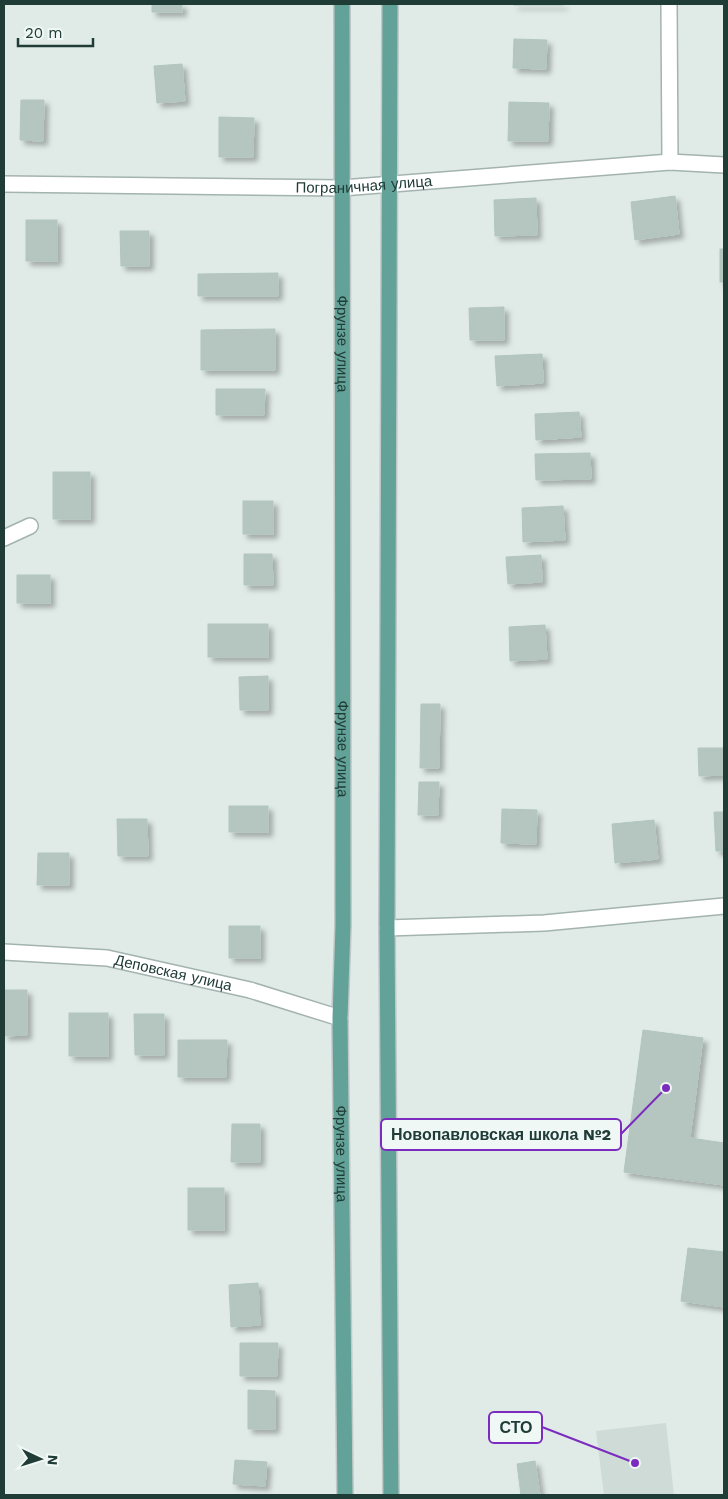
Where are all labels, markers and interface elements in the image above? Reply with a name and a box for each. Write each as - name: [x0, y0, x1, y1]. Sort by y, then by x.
- scale bar: [18, 15, 92, 47]
- text: 20 m: [25, 24, 63, 42]
- street label: Пограничная улица: [295, 172, 434, 197]
- street label: Фрунзе улица: [333, 296, 351, 393]
- street label: Фрунзе улица: [334, 701, 352, 798]
- street label: Деповская улица: [113, 951, 234, 995]
- street label: Фрунзе улица: [332, 1105, 351, 1203]
- callout: Новопавловская школа №2: [381, 1119, 621, 1150]
- text: Новопавловская школа №2: [391, 1125, 611, 1144]
- callout: СТО: [489, 1412, 542, 1443]
- text: СТО: [500, 1418, 532, 1437]
- north arrow: [15, 1434, 65, 1484]
- text: N: [45, 1454, 61, 1466]

